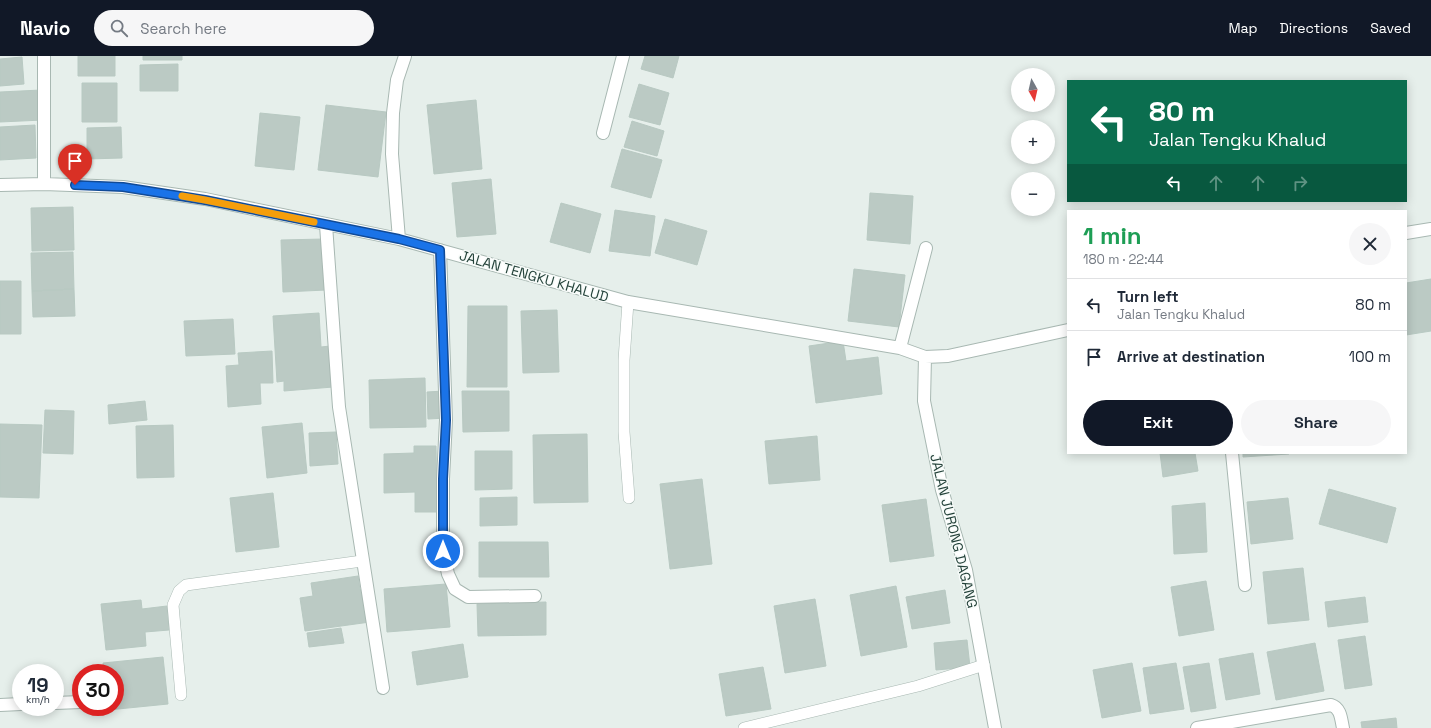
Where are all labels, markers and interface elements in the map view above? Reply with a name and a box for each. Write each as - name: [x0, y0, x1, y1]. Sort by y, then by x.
- search box: [94, 10, 374, 46]
- text: Navio: [20, 16, 70, 41]
- icon: search: [108, 17, 130, 39]
- text: Search here: [140, 19, 227, 38]
- text: Map: [1228, 19, 1258, 37]
- text: Directions: [1280, 19, 1348, 37]
- text: Saved: [1370, 19, 1411, 37]
- north arrow: [1011, 68, 1055, 112]
- map controls: [1011, 68, 1055, 216]
- text: 80 m: [1149, 93, 1215, 129]
- icon: left: [1083, 96, 1135, 148]
- button: +: [1011, 120, 1055, 164]
- text: Jalan Tengku Khalud: [1149, 128, 1326, 151]
- pin: [58, 144, 92, 185]
- icon: arrive: [64, 150, 86, 172]
- button: −: [1011, 172, 1055, 216]
- icon: left: [1163, 172, 1185, 194]
- icon: ahead: [1205, 172, 1227, 194]
- icon: ahead: [1247, 172, 1269, 194]
- icon: right: [1289, 172, 1311, 194]
- text: 1 min: [1083, 220, 1142, 251]
- button: close: [1349, 223, 1391, 265]
- street label: JALAN TENGKU KHALUD: [457, 246, 611, 306]
- text: 180 m · 22:44: [1083, 251, 1164, 268]
- text: Turn left: [1117, 287, 1179, 306]
- icon: left: [1083, 294, 1105, 316]
- text: 80 m: [1355, 295, 1391, 314]
- text: Jalan Tengku Khalud: [1117, 306, 1245, 323]
- icon: arrive: [1083, 346, 1105, 368]
- text: Arrive at destination: [1117, 347, 1265, 366]
- text: 100 m: [1349, 347, 1391, 366]
- button: Exit: [1083, 400, 1233, 446]
- button: Share: [1241, 400, 1391, 446]
- street label: JALAN JURONG DAGANG: [926, 452, 982, 610]
- position arrow: [422, 530, 464, 572]
- speed limit sign: 30: [72, 664, 124, 716]
- text: 19: [27, 672, 49, 698]
- text: km/h: [26, 693, 50, 706]

